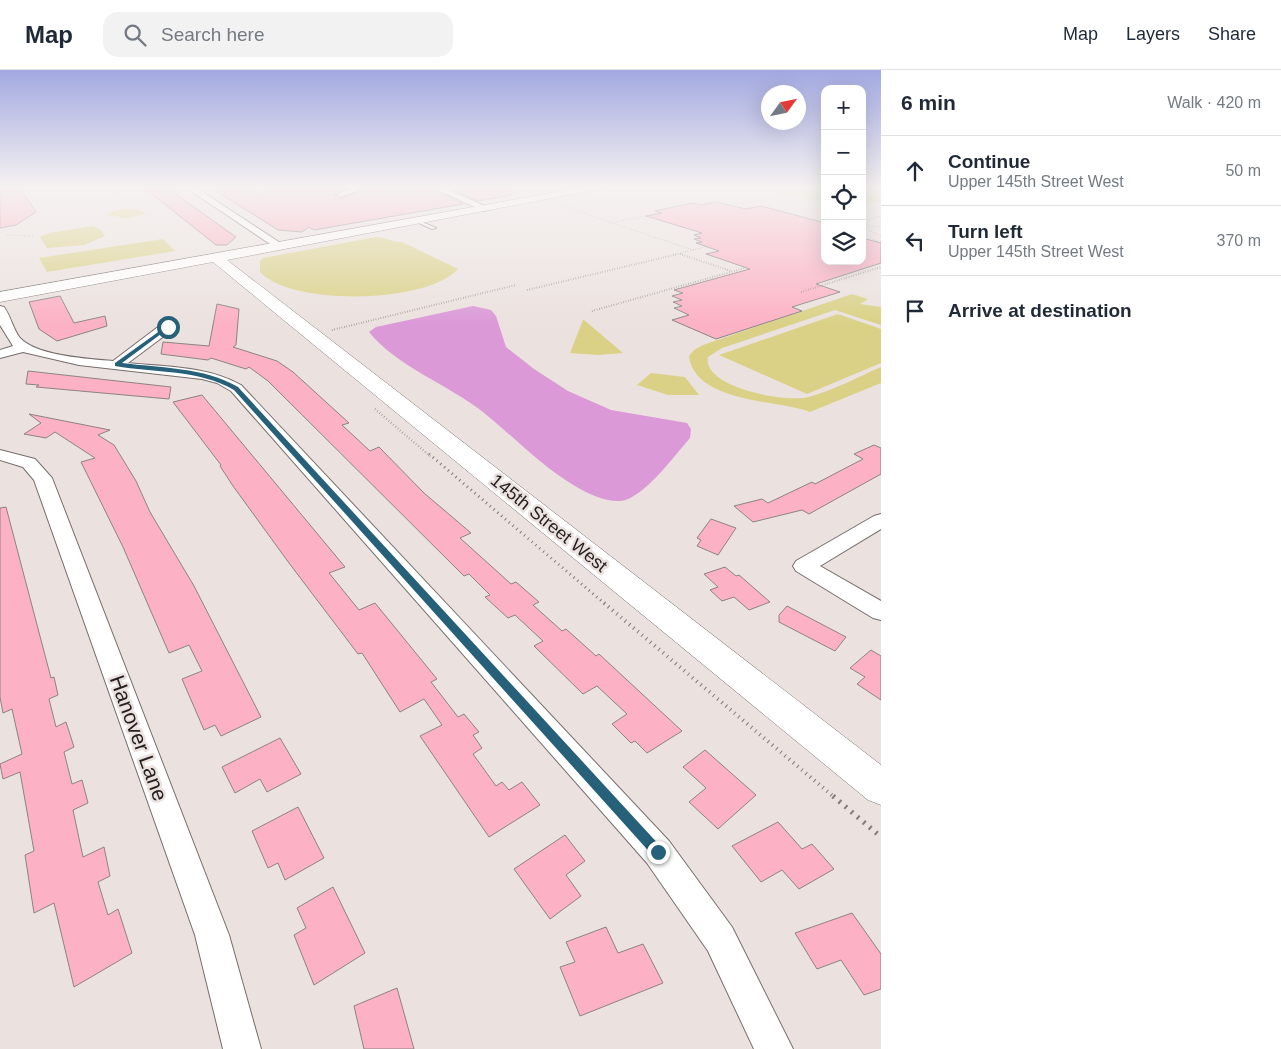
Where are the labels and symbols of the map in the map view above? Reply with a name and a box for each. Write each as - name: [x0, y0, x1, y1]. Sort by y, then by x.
- north arrow: [761, 85, 806, 130]
- route start: [157, 316, 180, 339]
- street label: 145th Street West: [487, 470, 611, 576]
- street label: Hanover Lane: [106, 672, 172, 804]
- route end: [647, 841, 670, 864]

